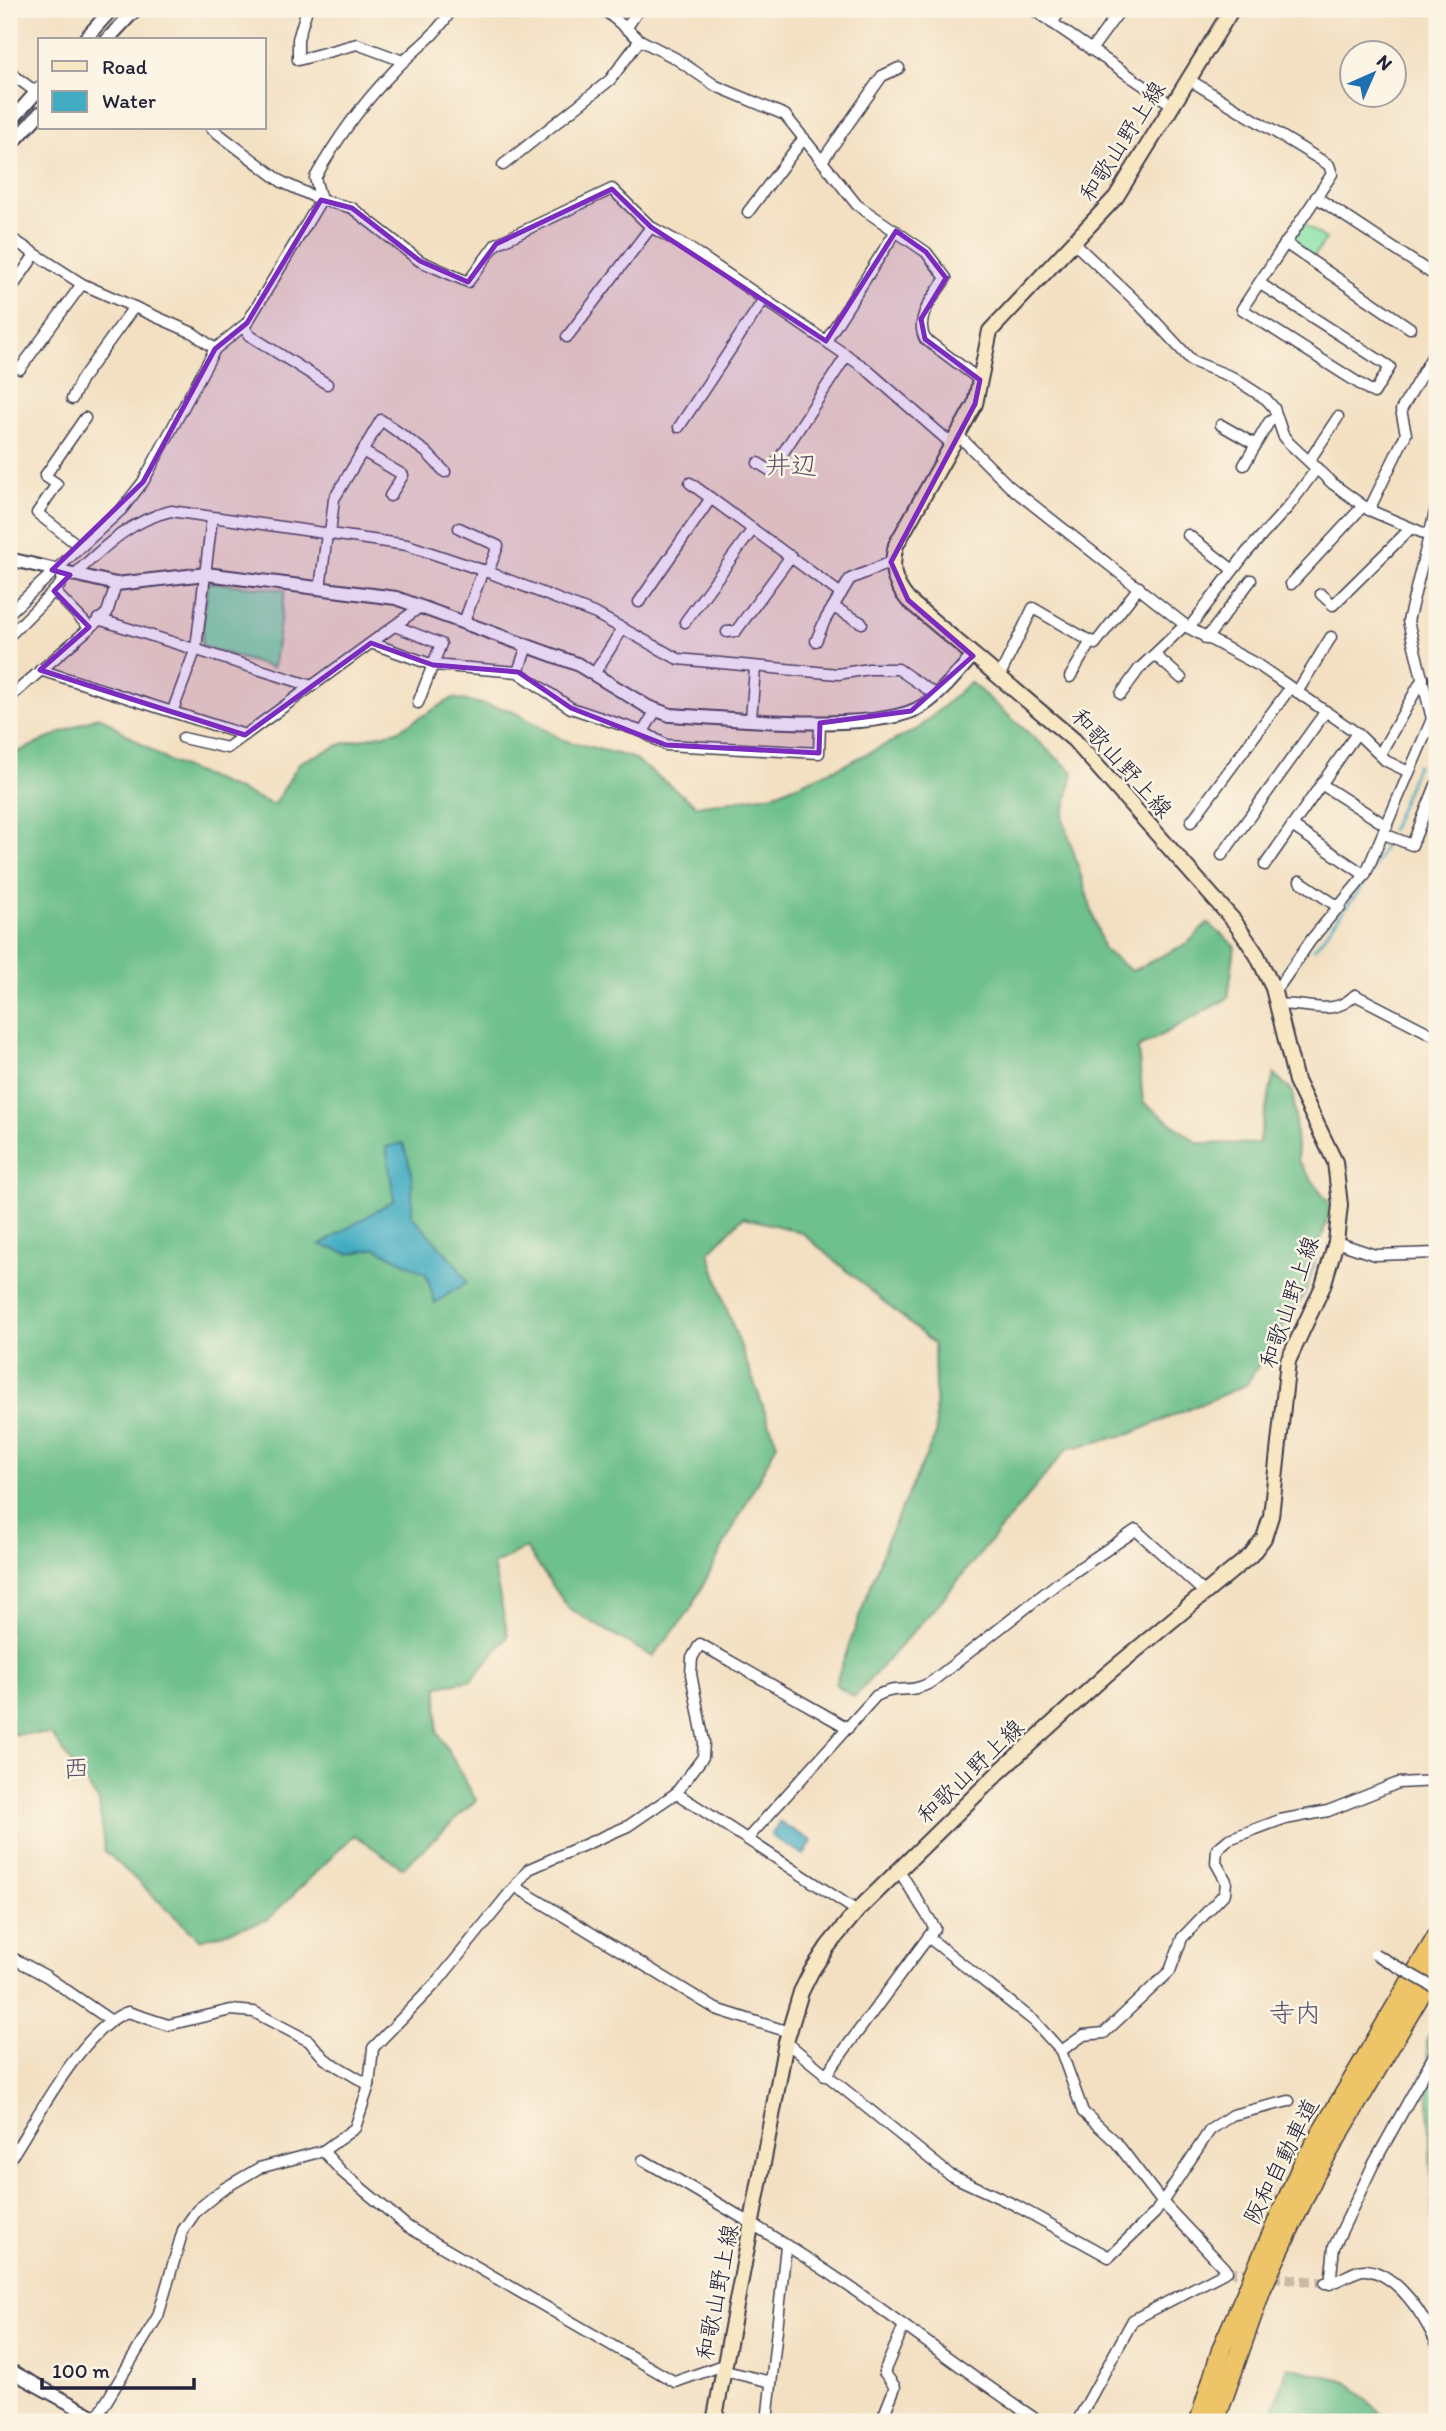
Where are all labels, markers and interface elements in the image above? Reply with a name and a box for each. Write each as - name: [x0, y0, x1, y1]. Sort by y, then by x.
- legend: [38, 38, 266, 130]
- north arrow: [1338, 38, 1408, 108]
- text: N: [1372, 50, 1397, 75]
- text: Road: [102, 54, 148, 79]
- street label: 和歌山野上線: [1073, 76, 1171, 206]
- text: Water: [102, 88, 156, 113]
- district label: 井辺: [765, 449, 817, 481]
- street label: 和歌山野上線: [1065, 702, 1179, 824]
- street label: 和歌山野上線: [1253, 1232, 1325, 1372]
- street label: 和歌山野上線: [911, 1713, 1029, 1829]
- district label: 西: [63, 1752, 89, 1784]
- district label: 寺内: [1269, 1997, 1321, 2029]
- street label: 阪和自動車道: [1237, 2093, 1325, 2229]
- street label: 和歌山野上線: [690, 2222, 744, 2362]
- scale bar: [42, 2347, 194, 2391]
- text: 100 m: [52, 2358, 110, 2383]

